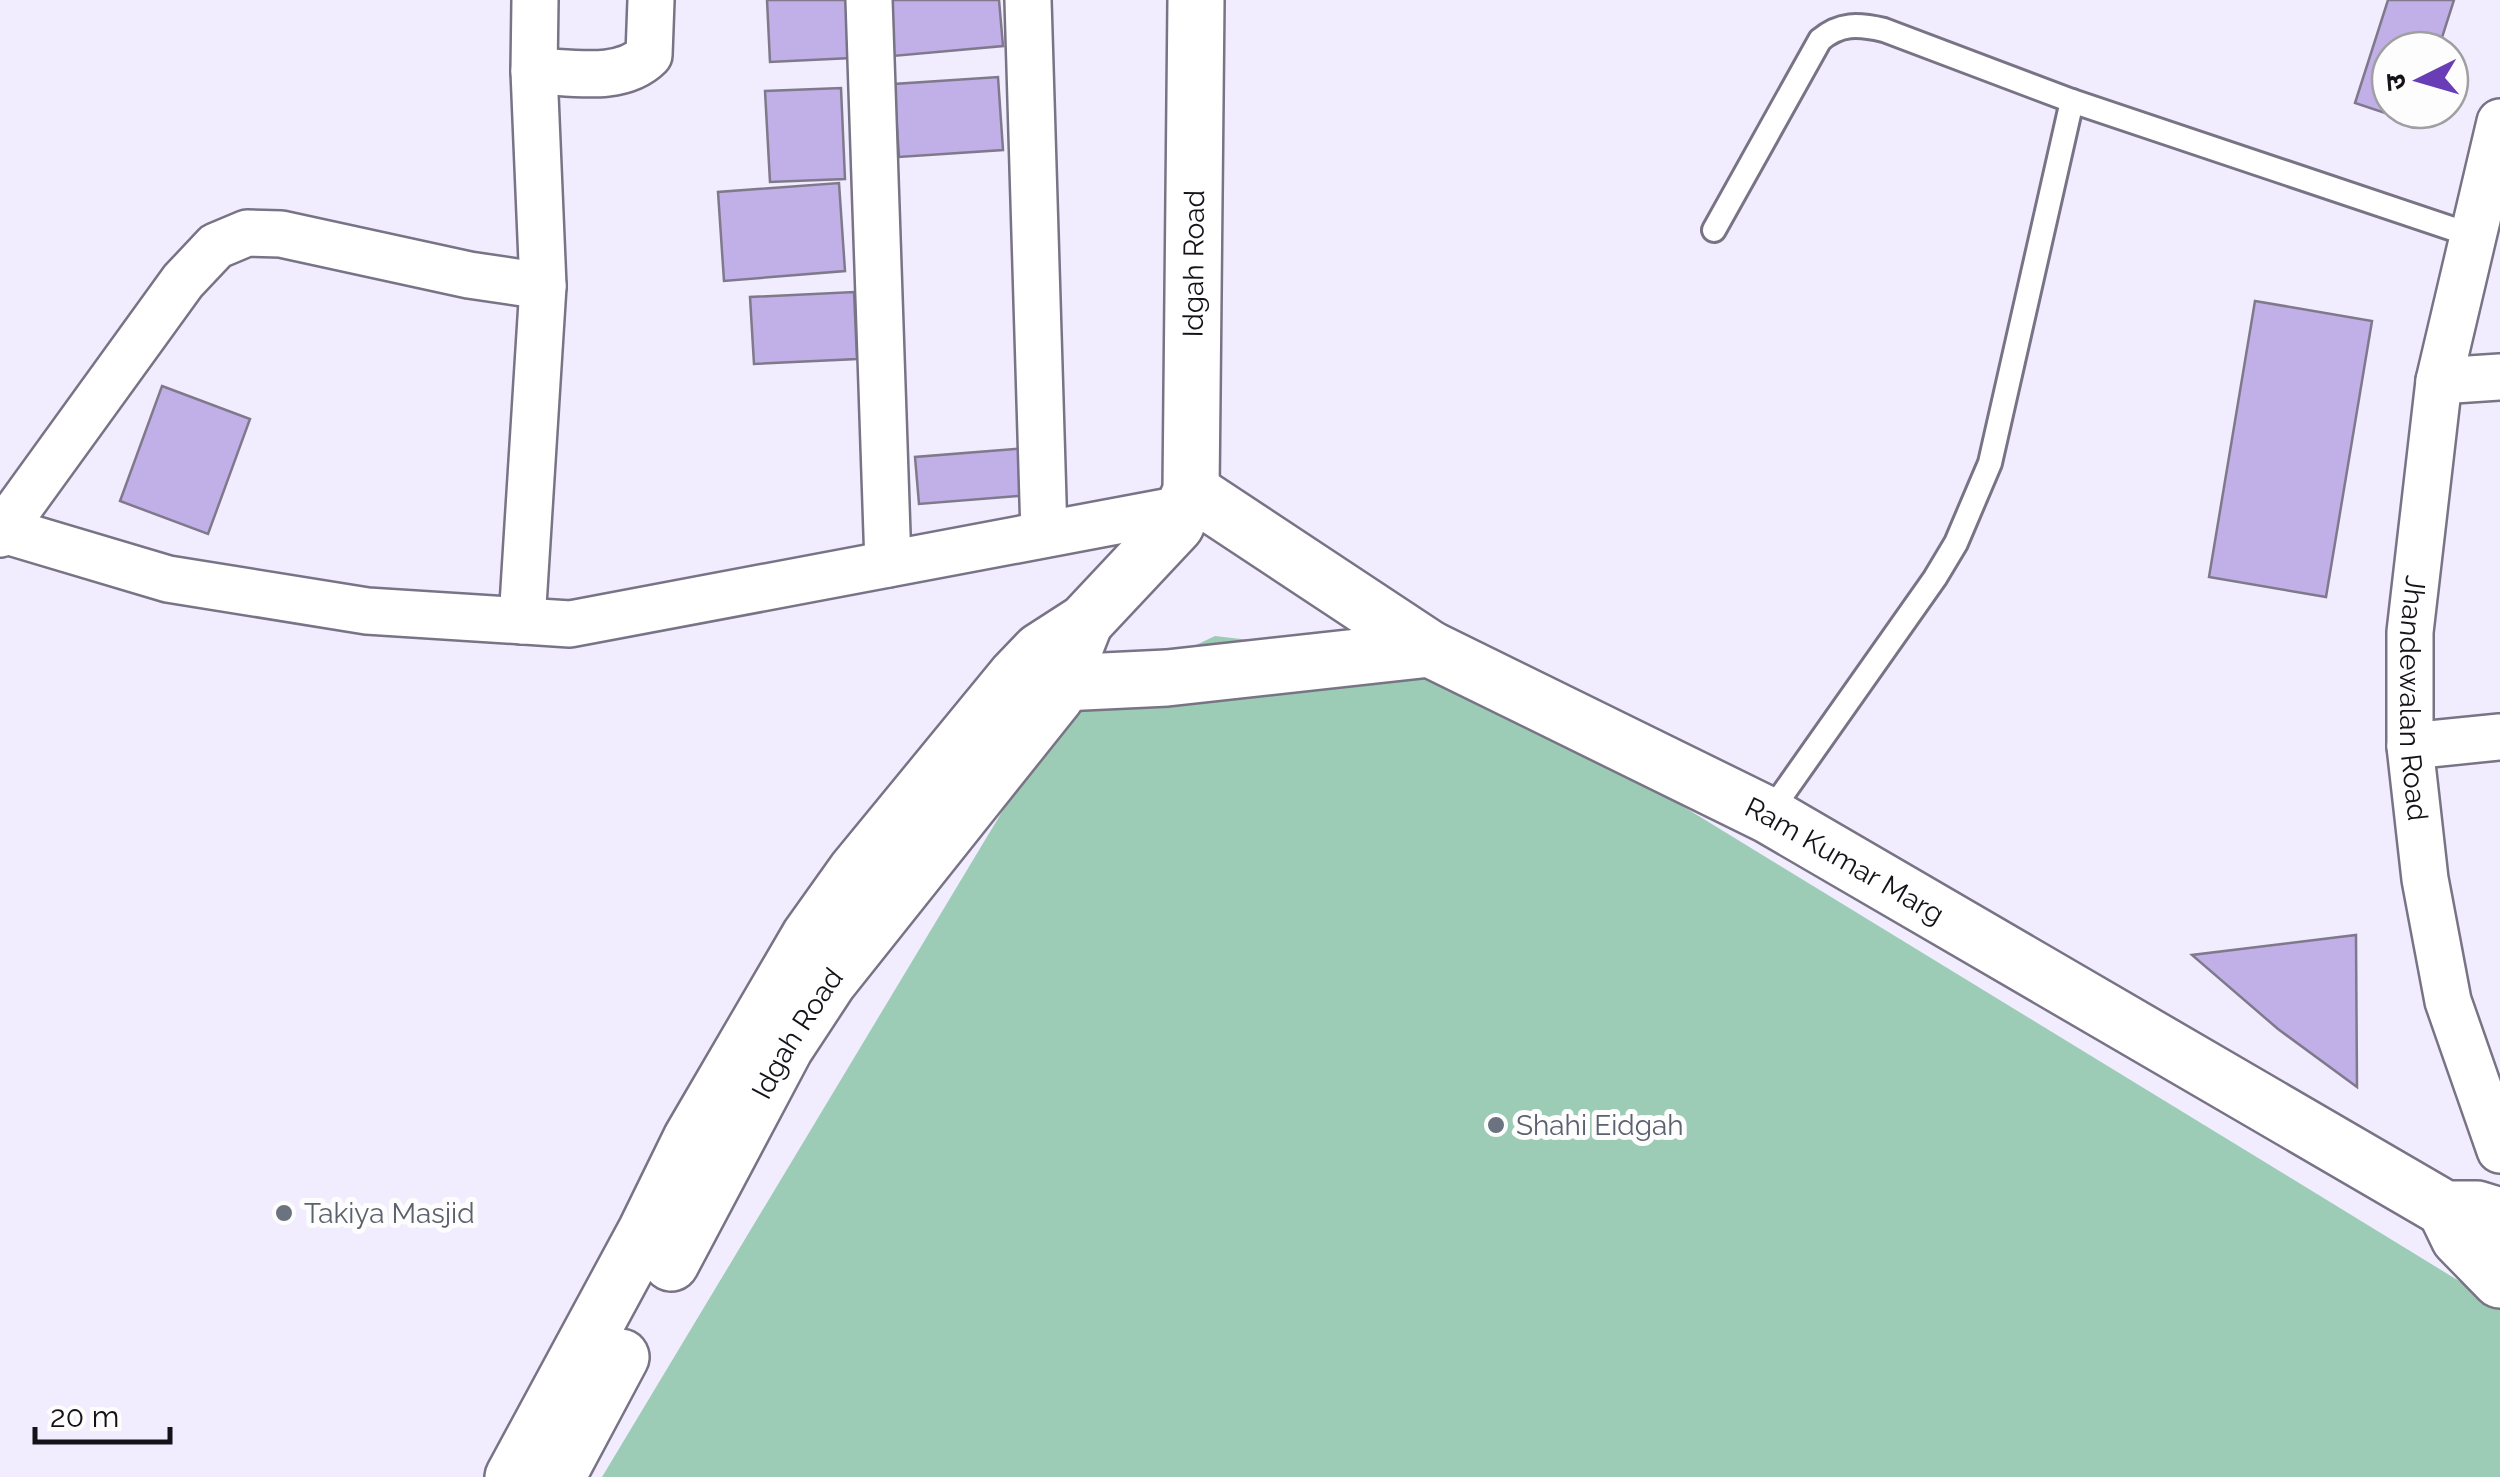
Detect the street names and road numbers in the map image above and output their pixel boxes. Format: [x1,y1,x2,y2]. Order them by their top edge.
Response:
street label: Idgah Road [1176,190,1211,338]
street label: Jhandewalan Road [2393,574,2435,823]
street label: Ram Kumar Marg [1740,790,1950,930]
street label: Idgah Road [745,961,850,1104]

